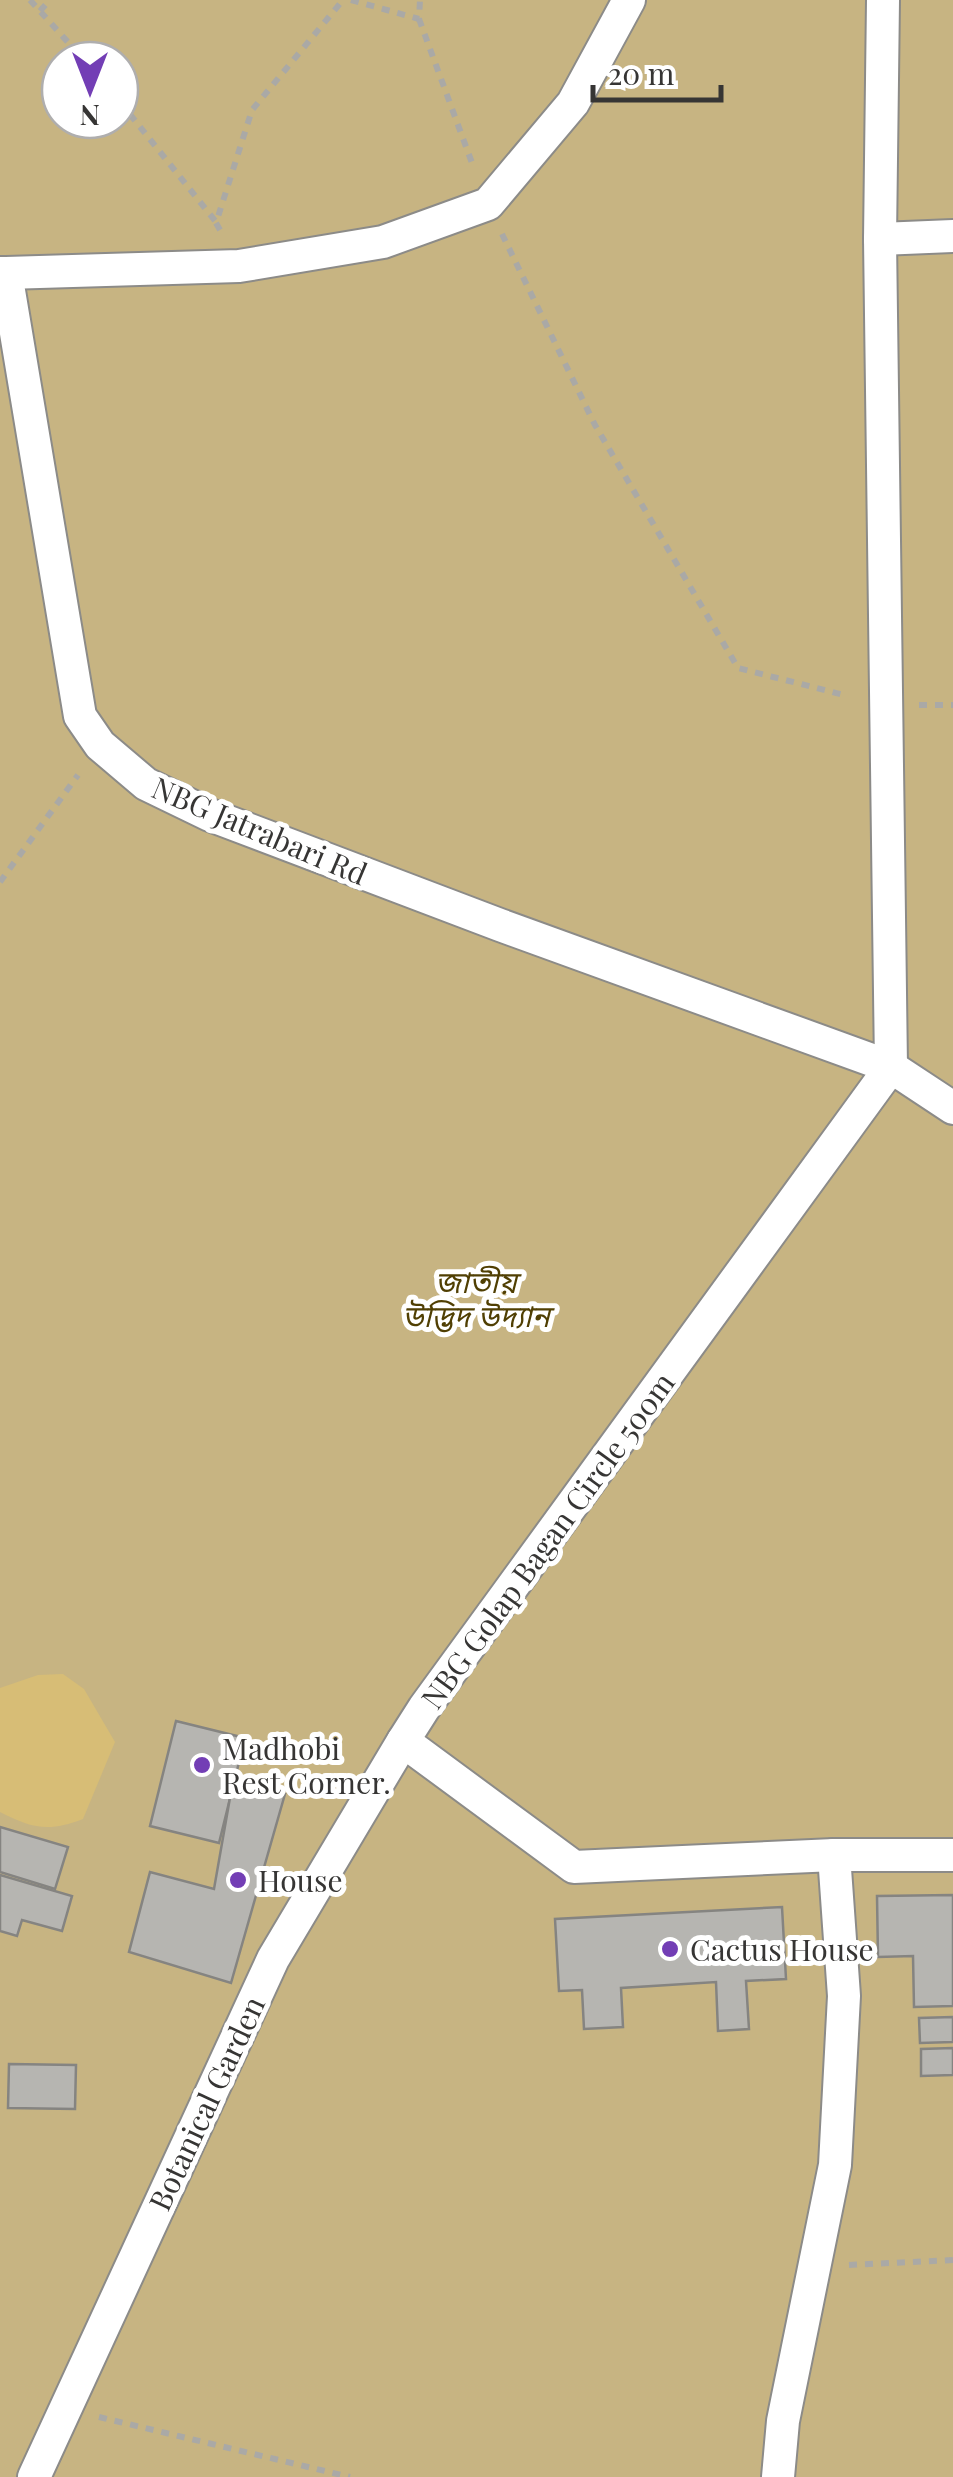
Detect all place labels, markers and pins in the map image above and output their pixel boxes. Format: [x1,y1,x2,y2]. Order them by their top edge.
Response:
place label: Madhobi Rest Corner. [222,1728,391,1802]
marker: Madhobi Rest Corner. [191,1754,213,1776]
place label: House [258,1860,343,1900]
marker: House [227,1869,249,1891]
place label: Cactus House [690,1929,874,1969]
marker: Cactus House [659,1938,681,1960]

